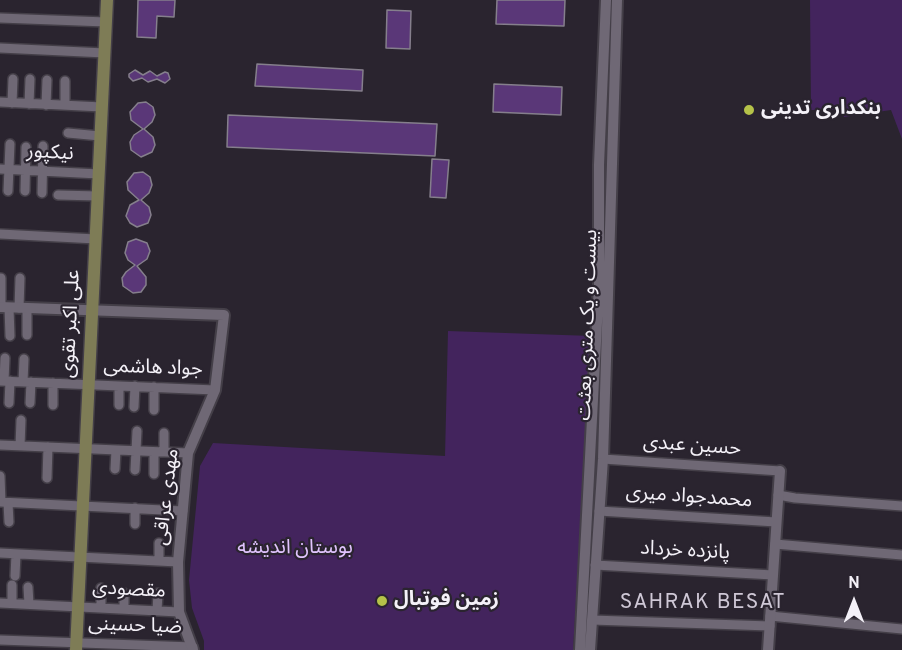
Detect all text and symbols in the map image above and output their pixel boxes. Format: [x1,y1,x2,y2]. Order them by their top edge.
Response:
place label: بنکداری تدینی [761,98,881,122]
marker: بنکداری تدینی [742,103,756,117]
street label: نیکپور [26,141,74,167]
street label: بیست و یک متری بعثت [574,229,604,421]
street label: علی اکبر تقوی [57,269,87,379]
street label: جواد هاشمی [103,355,203,383]
street label: حسین عبدی [642,432,742,462]
street label: مهدی عراقی [150,447,186,547]
street label: محمدجواد میری [625,482,753,514]
park label: بوستان اندیشه [237,537,353,561]
street label: پانزده خرداد [640,538,730,566]
north arrow [824,572,884,632]
text: N [848,574,860,594]
street label: مقصودی [92,577,166,605]
place label: زمین فوتبال [394,589,499,613]
district label: SAHRAK BESAT [620,591,786,617]
marker: زمین فوتبال [375,594,389,608]
street label: ضیا حسینی [88,613,182,641]

